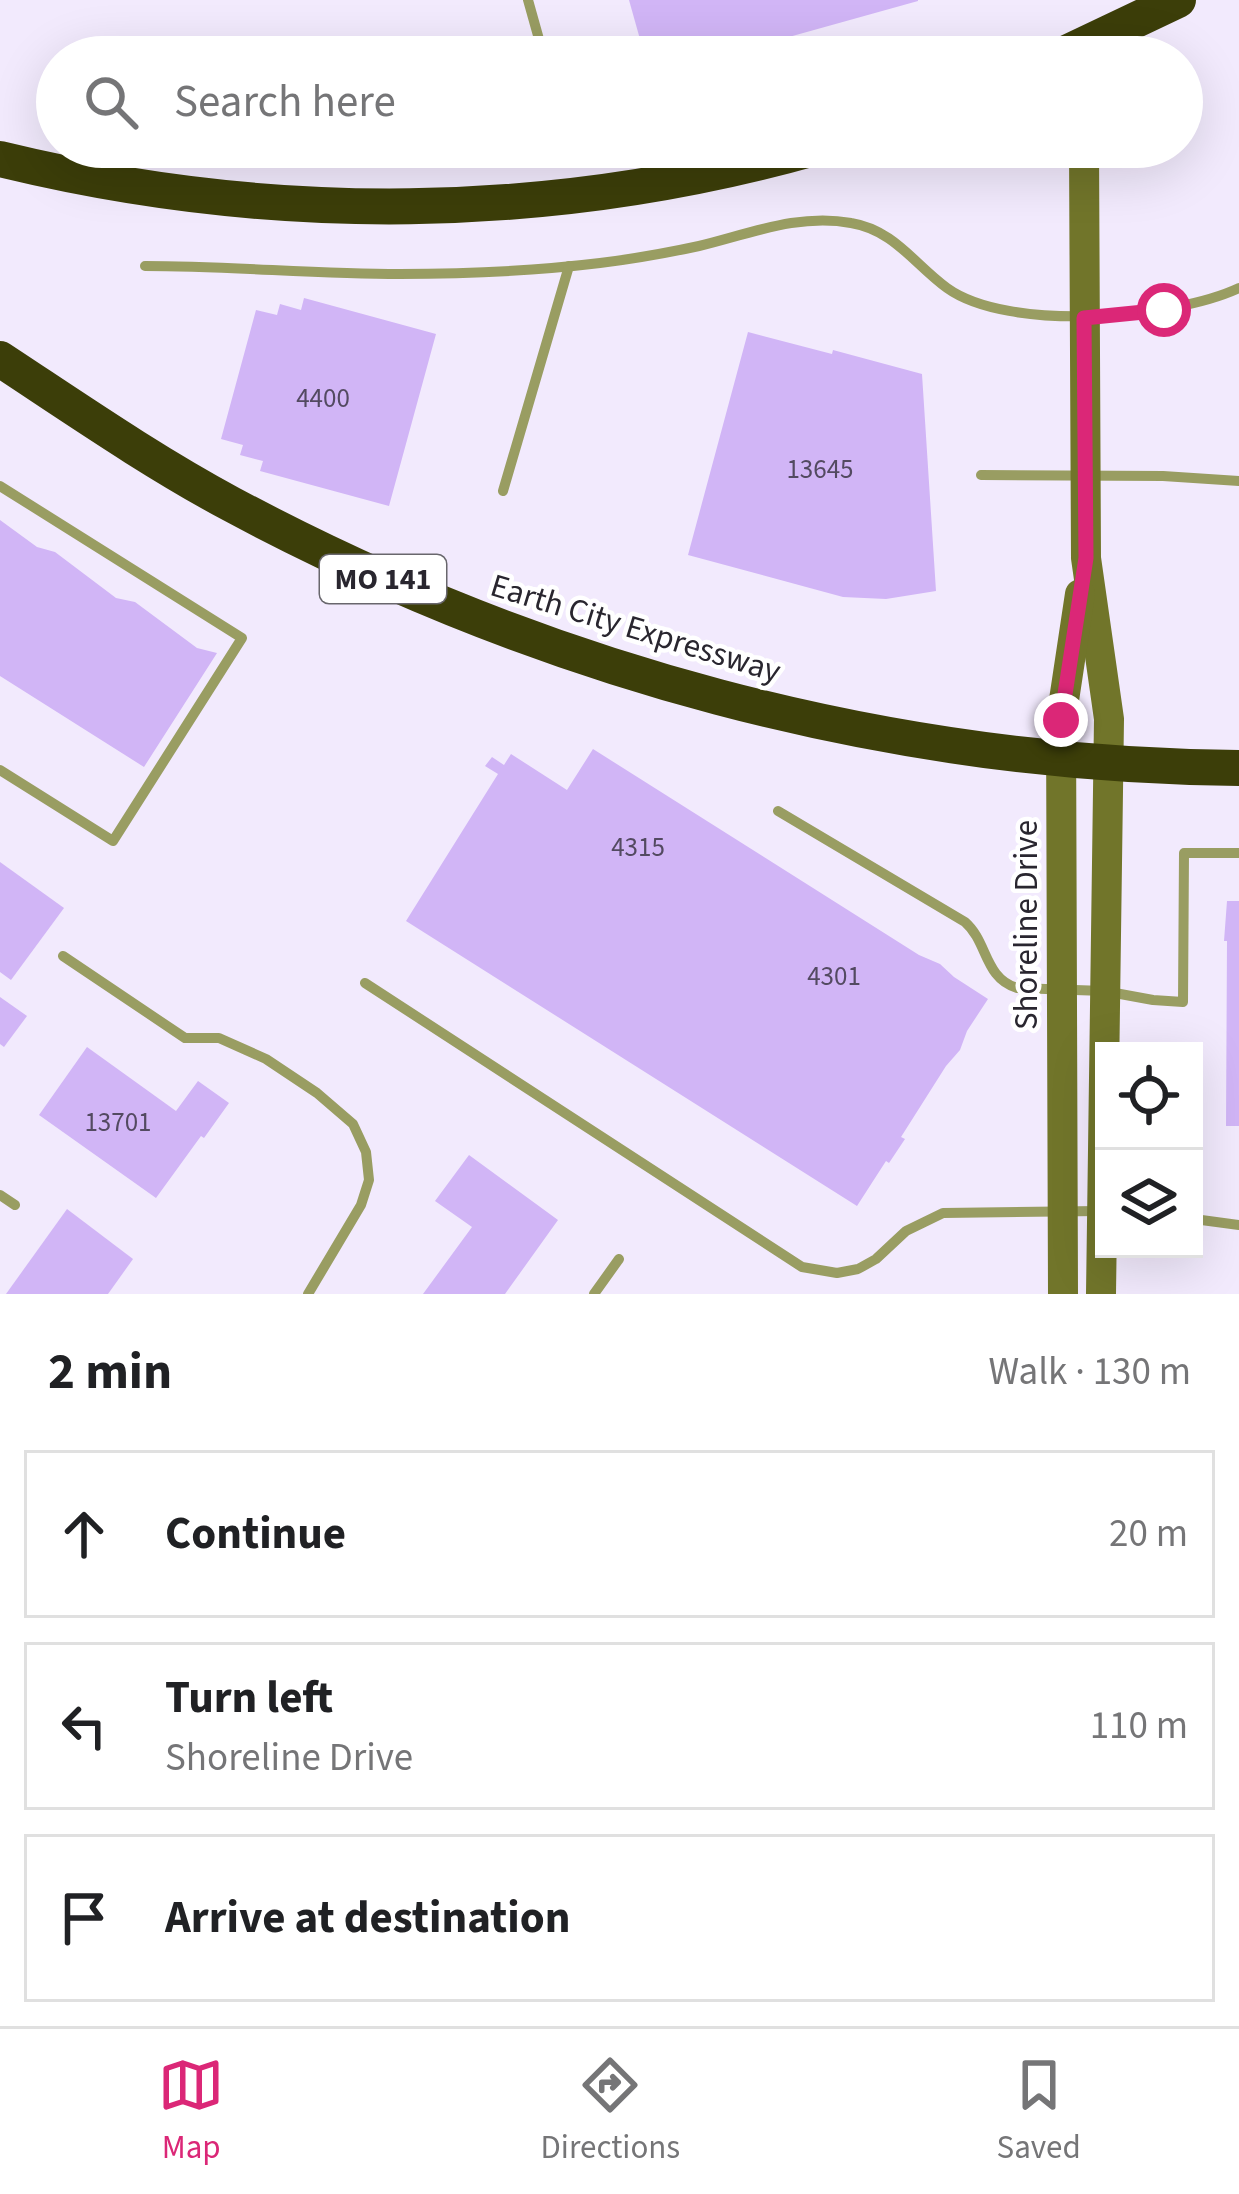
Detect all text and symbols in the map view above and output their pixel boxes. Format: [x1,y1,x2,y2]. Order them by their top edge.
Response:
search box [36,36,1203,168]
icon: search [78,69,144,135]
text: Search here [174,70,396,134]
route start [1137,283,1191,337]
house number: 4400 [296,379,350,418]
house number: 13645 [786,450,854,489]
road number: MO 141 [320,555,446,603]
street label: Earth City Expressway [485,562,787,695]
route end [1034,693,1088,747]
street label: Shoreline Drive [1003,820,1050,1030]
house number: 4315 [611,828,665,867]
house number: 4301 [807,957,861,996]
map controls [1095,1042,1203,1258]
button: locate [1095,1042,1203,1150]
house number: 13701 [84,1103,152,1142]
button: layers [1095,1150,1203,1258]
text: 2 min [48,1336,172,1408]
text: Walk · 130 m [988,1344,1191,1400]
icon: ahead [51,1501,117,1567]
text: Continue [165,1502,346,1566]
text: 20 m [1109,1506,1188,1562]
text: Turn left [165,1666,333,1730]
icon: left [51,1693,117,1759]
text: 110 m [1090,1698,1188,1754]
text: Shoreline Drive [165,1730,413,1786]
icon: arrive [51,1885,117,1951]
text: Arrive at destination [165,1886,570,1950]
tab: Map [158,2052,224,2171]
tab: Directions [541,2052,680,2171]
tab: Saved [997,2052,1081,2171]

